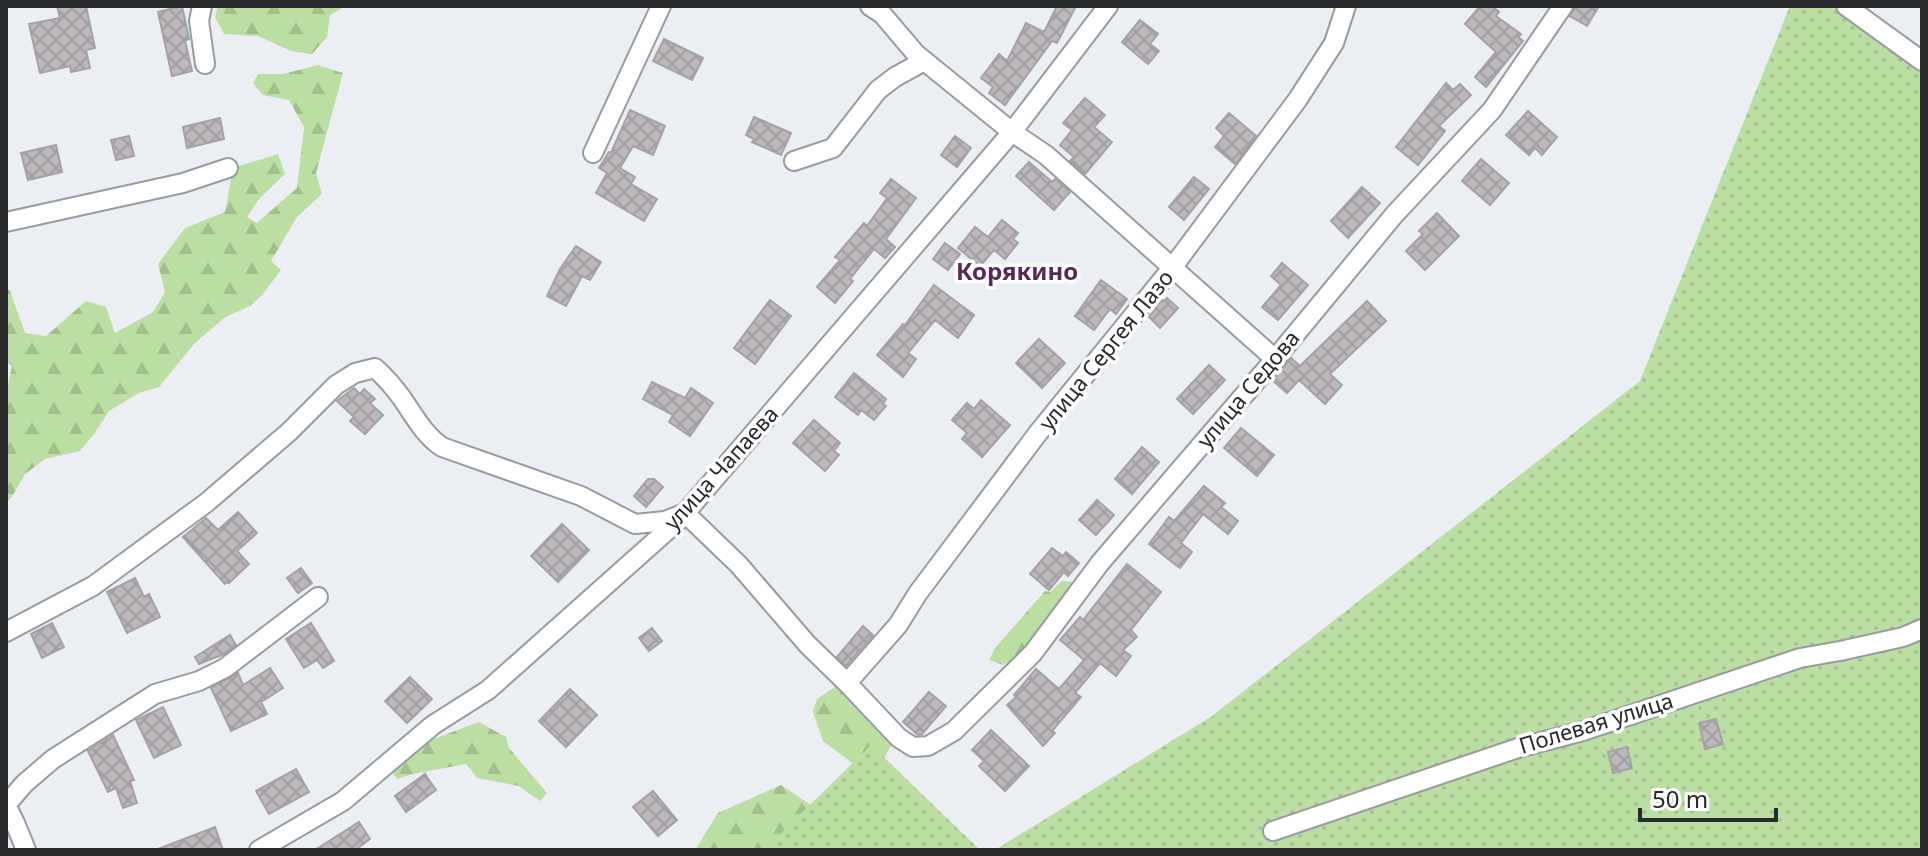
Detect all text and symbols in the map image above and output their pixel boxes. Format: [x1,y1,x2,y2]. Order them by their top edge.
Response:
district label: Корякино [956,254,1078,287]
street label: улица Сергея Лазо [1031,263,1179,436]
street label: улица Седова [1189,323,1305,454]
street label: улица Чапаева [656,399,784,536]
street label: Полевая улица [1515,684,1676,760]
scale bar [1640,772,1776,822]
text: 50 m [1652,782,1708,815]

